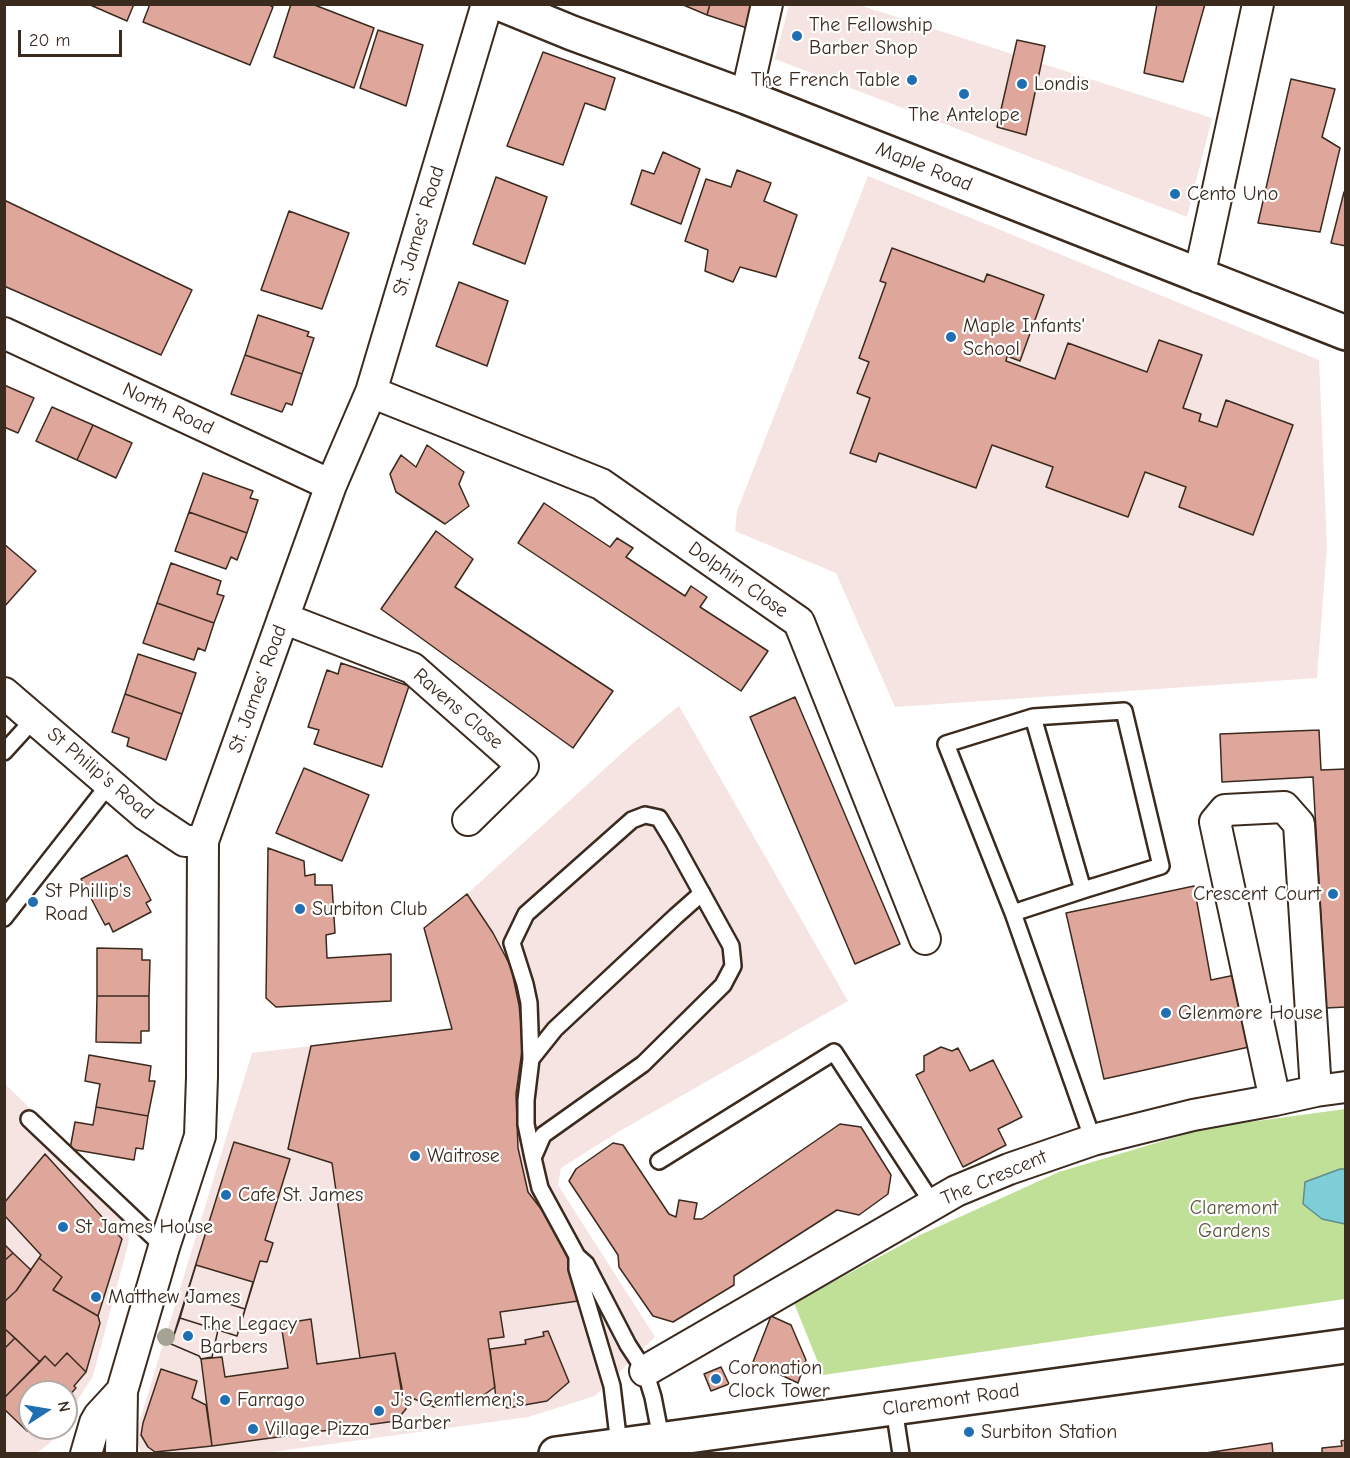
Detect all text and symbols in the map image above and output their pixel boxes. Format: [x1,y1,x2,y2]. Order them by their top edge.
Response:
place label: The Fellowship Barber Shop [809,13,933,60]
scale bar [21,18,124,56]
marker: The Fellowship Barber Shop [790,29,804,43]
text: 20 m [29,30,70,51]
place label: The French Table [751,68,900,92]
place label: Londis [1034,72,1089,96]
marker: The French Table [905,73,919,87]
marker: Londis [1015,77,1029,91]
marker: The Antelope [957,87,971,101]
place label: The Antelope [908,103,1020,127]
street label: Maple Road [872,137,976,197]
street label: St. James' Road [388,163,450,299]
place label: Cento Uno [1187,182,1278,206]
marker: Cento Uno [1168,187,1182,201]
place label: Maple Infants' School [963,314,1085,361]
marker: Maple Infants' School [944,330,958,344]
street label: North Road [119,377,217,441]
street label: Dolphin Close [683,537,793,623]
street label: St. James' Road [224,622,292,756]
street label: Ravens Close [408,663,508,755]
street label: St Philip's Road [42,723,158,825]
place label: St Phillip's Road [45,879,131,926]
place label: Crescent Court [1193,882,1321,906]
marker: Crescent Court [1326,887,1340,901]
marker: St Phillip's Road [26,895,40,909]
place label: Surbiton Club [312,897,427,921]
marker: Surbiton Club [293,902,307,916]
place label: Glenmore House [1178,1001,1323,1025]
marker: Glenmore House [1159,1006,1173,1020]
place label: Waitrose [427,1144,500,1168]
street label: The Crescent [938,1145,1050,1211]
marker: Waitrose [408,1149,422,1163]
place label: Cafe St. James [238,1183,363,1207]
marker: Cafe St. James [219,1188,233,1202]
park label: Claremont Gardens [1190,1196,1278,1243]
place label: St James House [75,1215,213,1239]
marker: St James House [56,1220,70,1234]
place label: Matthew James [108,1285,240,1309]
marker: Matthew James [89,1290,103,1304]
place label: The Legacy Barbers [200,1312,297,1359]
marker: The Legacy Barbers [181,1329,195,1343]
place label: Coronation Clock Tower [728,1356,830,1403]
marker: Coronation Clock Tower [709,1372,723,1386]
street label: Claremont Road [881,1378,1021,1422]
north arrow [18,1380,78,1440]
place label: Farrago [237,1388,305,1412]
place label: J's Gentlemen's Barber [391,1388,524,1435]
marker: Farrago [218,1393,232,1407]
text: N [54,1400,74,1414]
marker: J's Gentlemen's Barber [372,1404,386,1418]
place label: Village Pizza [265,1417,370,1441]
place label: Surbiton Station [981,1420,1117,1444]
marker: Village Pizza [246,1422,260,1436]
marker: Surbiton Station [962,1425,976,1439]

